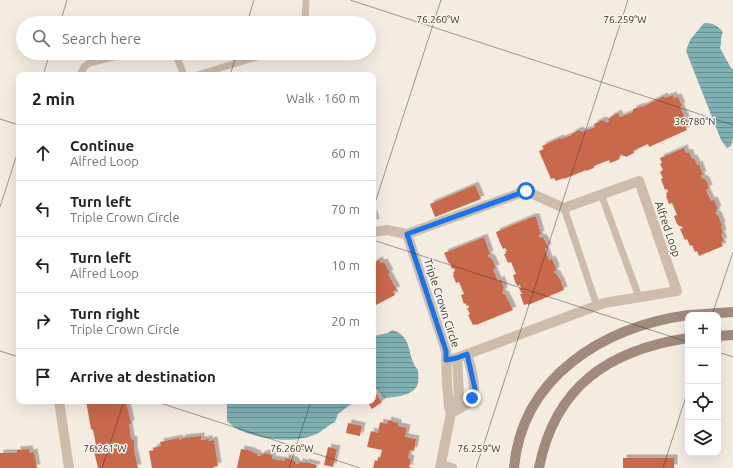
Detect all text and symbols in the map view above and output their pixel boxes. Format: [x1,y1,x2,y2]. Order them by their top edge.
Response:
text: 76.260°W [416,14,460,25]
text: 76.259°W [603,14,647,25]
search box [16,16,376,60]
icon: search [30,27,52,49]
text: Search here [62,30,141,47]
text: 2 min [32,89,75,108]
text: Walk · 160 m [286,91,360,105]
text: 36.780°N [674,116,716,127]
text: Continue [70,137,134,154]
icon: ahead [32,142,54,164]
text: 60 m [331,146,360,160]
text: Alfred Loop [70,154,139,168]
route start [517,182,535,200]
text: Turn left [70,193,131,210]
icon: left [32,198,54,220]
street label: Alfred Loop [653,199,683,259]
text: 70 m [331,202,360,216]
text: Triple Crown Circle [70,210,180,224]
text: Turn left [70,249,131,266]
icon: left [32,254,54,276]
street label: Triple Crown Circle [422,257,462,349]
text: 10 m [331,258,360,272]
text: Alfred Loop [70,266,139,280]
text: Turn right [70,305,140,322]
icon: right [32,310,54,332]
map controls [685,312,721,456]
button: + [685,312,721,348]
text: 20 m [331,314,360,328]
text: Triple Crown Circle [70,322,180,336]
button: − [685,348,721,384]
icon: arrive [32,366,54,388]
text: Arrive at destination [70,368,216,385]
button: locate [685,384,721,420]
route end [463,389,481,407]
button: layers [685,420,721,456]
text: 76.261°W [83,443,127,454]
text: 76.260°W [270,443,314,454]
text: 76.259°W [457,443,501,454]

